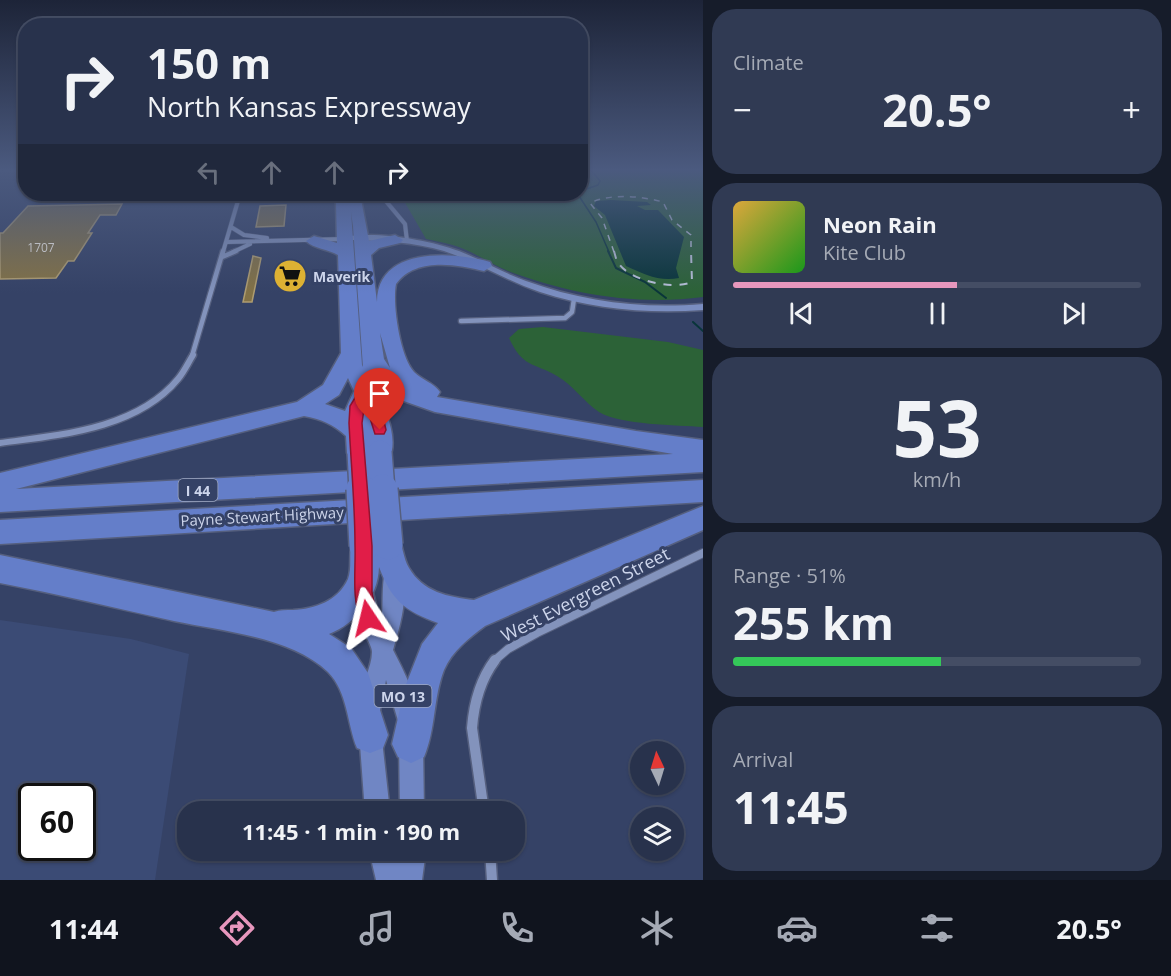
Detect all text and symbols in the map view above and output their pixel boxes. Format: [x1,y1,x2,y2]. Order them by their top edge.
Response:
text: 150 m [147,34,271,91]
icon: right [48,42,126,120]
text: Climate [733,49,804,76]
text: 20.5° [882,79,992,140]
text: − [733,87,752,132]
text: + [1122,87,1141,132]
text: North Kansas Expressway [147,88,471,125]
icon: left [192,156,225,189]
icon: ahead [255,156,288,189]
icon: ahead [318,156,351,189]
icon: right [381,156,414,189]
text: Neon Rain [823,209,937,239]
house number: 1707 [27,239,55,256]
text: Kite Club [823,239,906,266]
supermarket icon: Maverik [272,258,308,294]
place label: Maverik [313,267,371,286]
icon: previous [785,297,818,330]
icon: pause [921,297,954,330]
icon: next [1057,297,1090,330]
pin [354,368,405,430]
text: 53 [892,374,982,480]
icon: arrive [363,377,396,410]
text: km/h [913,466,961,493]
road number: I 44 [178,479,218,501]
street label: Payne Stewart Highway [180,502,345,530]
street label: West Evergreen Street [497,541,673,647]
text: Range · 51% [733,562,846,589]
position arrow [336,586,400,650]
text: 255 km [733,592,894,653]
road number: MO 13 [374,685,432,707]
north arrow [630,741,684,795]
map controls [630,741,684,861]
text: Arrival [733,746,793,773]
text: 11:45 [733,776,849,837]
speed limit sign: 60 [18,783,96,861]
button: layers [630,807,684,861]
text: 11:45 · 1 min · 190 m [242,816,460,846]
icon: directions [216,907,258,949]
icon: music [356,907,398,949]
icon: phone [496,907,538,949]
icon: climate [636,907,678,949]
icon: car [776,907,818,949]
icon: filters [916,907,958,949]
text: 11:44 [49,910,118,947]
text: 20.5° [1056,910,1122,947]

